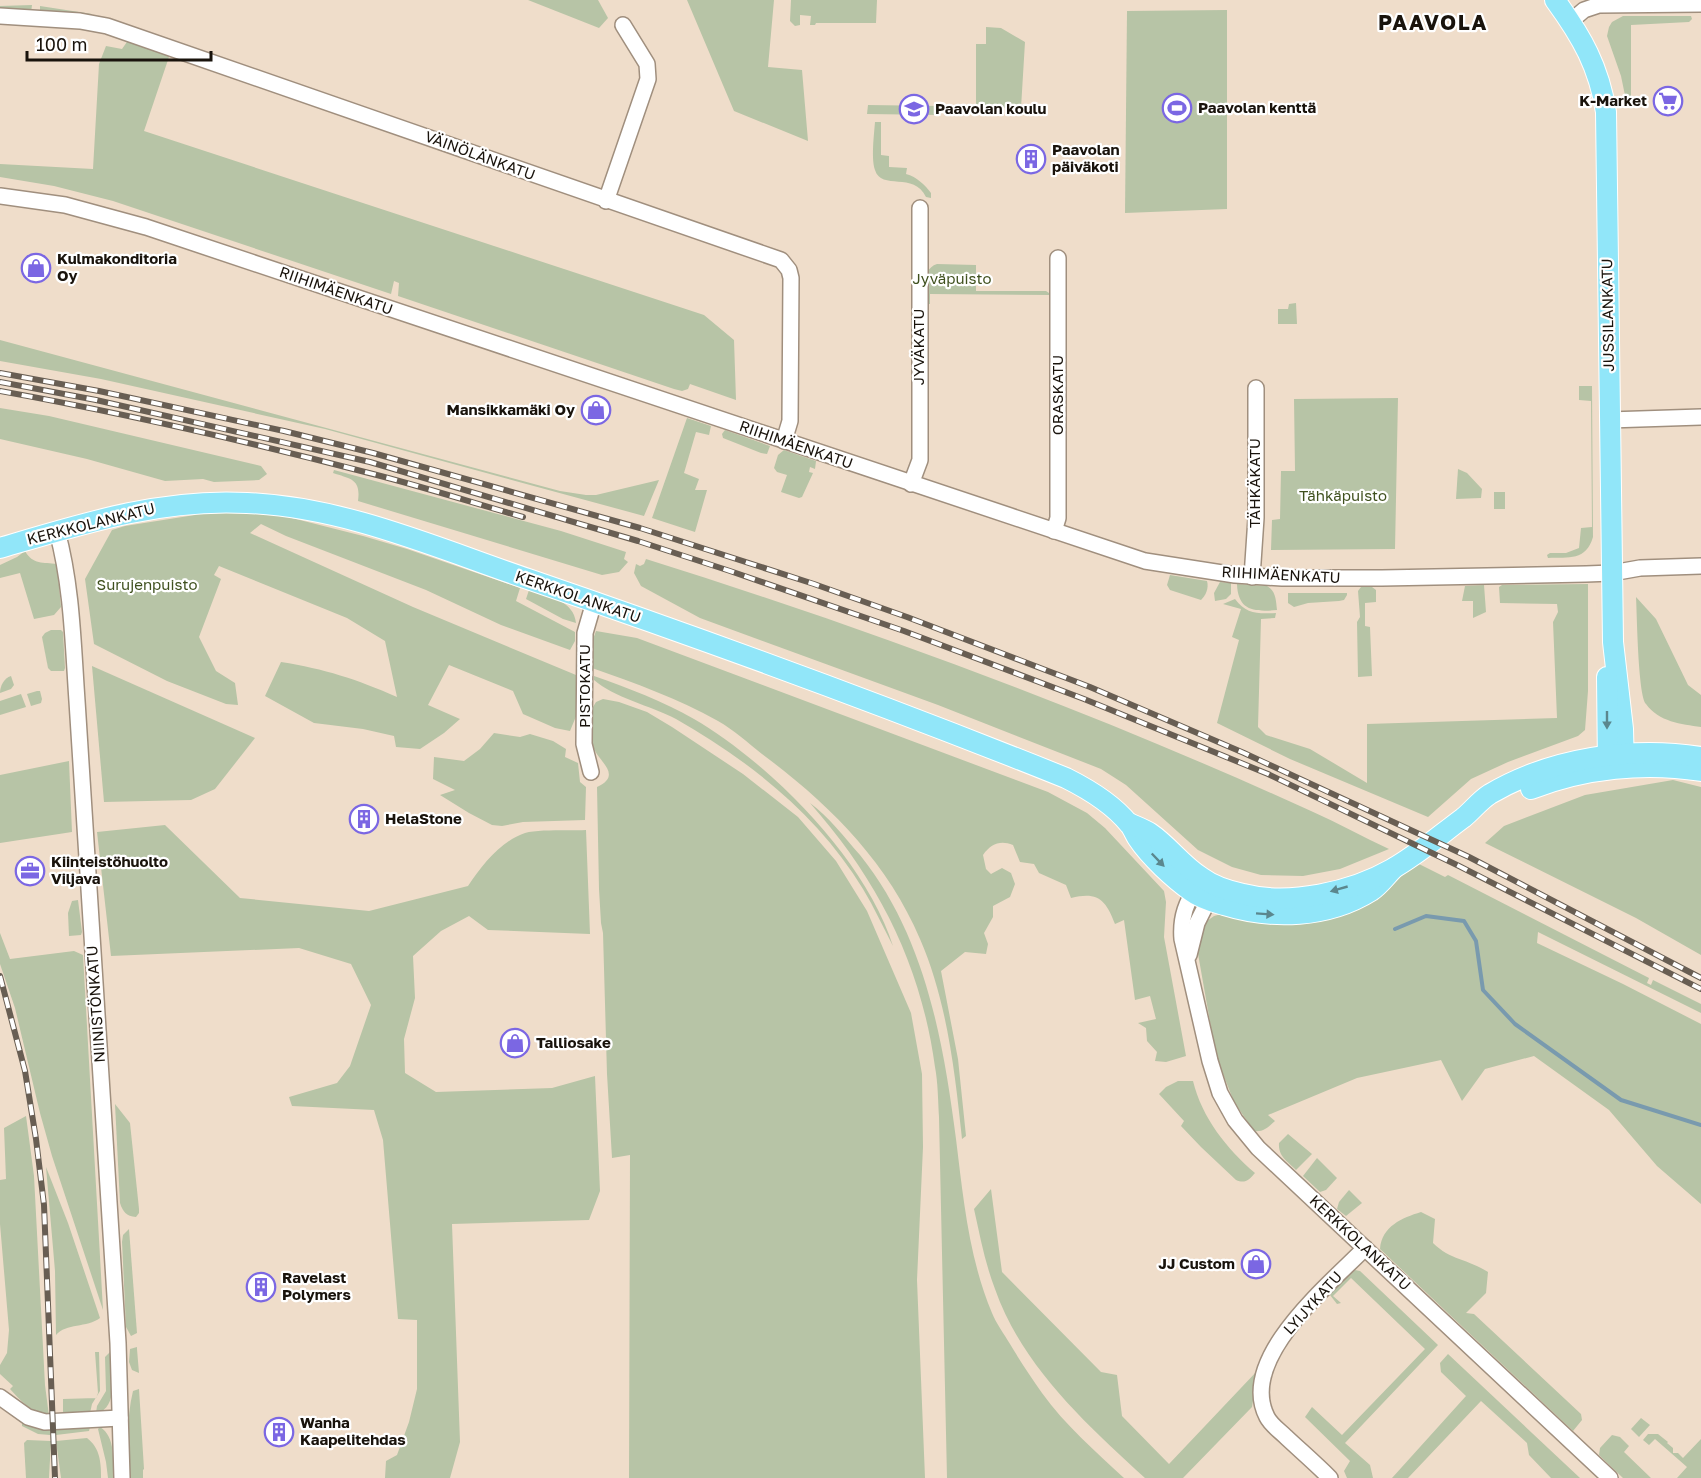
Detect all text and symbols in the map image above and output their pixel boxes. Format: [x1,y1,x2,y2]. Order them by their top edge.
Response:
district label: PAAVOLA [1378,9,1488,35]
scale bar [27,24,212,62]
text: 100 m [36,33,87,55]
supermarket icon: K-Market [1652,85,1684,117]
place label: K-Market [1579,91,1647,109]
sports icon: Paavolan kenttä [1161,92,1193,124]
school or university icon: Paavolan koulu [898,93,930,125]
place label: Paavolan kenttä [1198,98,1316,116]
place label: Paavolan koulu [935,99,1047,117]
street label: VÄINÖLÄNKATU [423,127,538,183]
place label: Paavolan päiväkoti [1052,140,1120,175]
building icon: Paavolan päiväkoti [1015,143,1047,175]
place label: Kulmakonditoria Oy [57,249,177,284]
shop icon: Kulmakonditoria Oy [20,252,52,284]
street label: JUSSILANKATU [1597,258,1617,372]
street label: RIIHIMÄENKATU [277,262,396,318]
park label: Jyväpuisto [912,269,992,287]
street label: JYVÄKATU [909,309,927,385]
street label: ORASKATU [1048,355,1066,435]
shop icon: Mansikkamäki Oy [580,394,612,426]
place label: Mansikkamäki Oy [446,400,575,418]
street label: RIIHIMÄENKATU [737,416,856,472]
street label: TÄHKÄKATU [1245,438,1263,528]
park label: Tähkäpuisto [1299,486,1387,504]
street label: KERKKOLANKATU [25,498,157,548]
street label: RIIHIMÄENKATU [1221,562,1341,586]
street label: KERKKOLANKATU [513,566,643,626]
park label: Surujenpuisto [97,575,197,593]
street label: PISTOKATU [575,644,593,728]
one-way arrow [1602,710,1612,729]
building icon: HelaStone [348,803,380,835]
place label: HelaStone [385,809,462,827]
place label: Kiinteistöhuolto Viljava [51,852,168,887]
one-way arrow [1150,853,1164,867]
office icon: Kiinteistöhuolto Viljava [14,855,46,887]
one-way arrow [1330,885,1348,894]
one-way arrow [1256,909,1275,918]
street label: NIINISTÖNKATU [82,945,108,1063]
shop icon: Talliosake [499,1027,531,1059]
place label: Talliosake [536,1033,611,1051]
street label: KERKKOLANKATU [1306,1191,1415,1294]
shop icon: JJ Custom [1240,1248,1272,1280]
place label: JJ Custom [1158,1254,1235,1272]
street label: LYIJYKATU [1279,1267,1345,1338]
place label: Ravelast Polymers [282,1268,351,1303]
building icon: Ravelast Polymers [245,1271,277,1303]
place label: Wanha Kaapelitehdas [300,1413,406,1448]
building icon: Wanha Kaapelitehdas [263,1416,295,1448]

